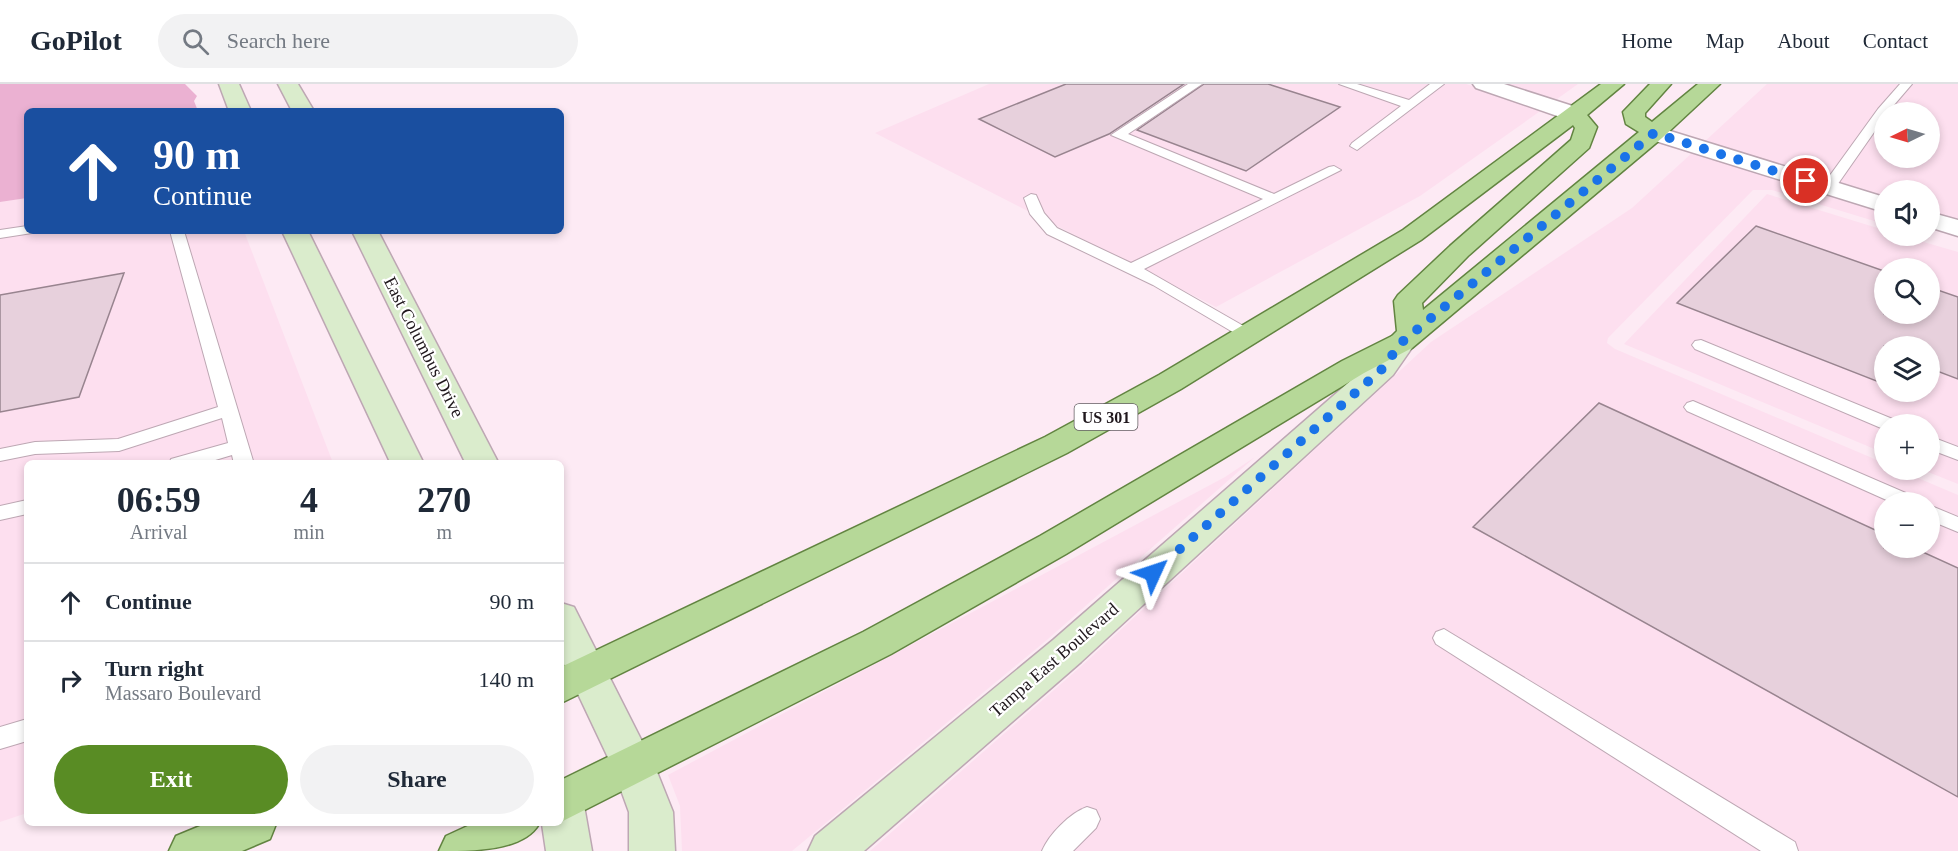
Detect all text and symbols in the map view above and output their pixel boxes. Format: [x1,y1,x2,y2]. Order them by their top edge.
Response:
search box [158,14,578,68]
text: GoPilot [30,25,122,56]
icon: search [179,25,212,58]
text: Search here [227,28,330,53]
text: Home [1621,29,1673,53]
text: Map [1706,29,1744,53]
text: About [1777,29,1830,53]
text: Contact [1863,29,1928,53]
north arrow [1874,102,1940,168]
map controls [1874,102,1940,558]
icon: ahead [54,132,132,210]
text: 90 m [153,132,241,178]
pin [1780,155,1831,206]
icon: arrive [1789,164,1822,197]
button: sound [1874,180,1940,246]
text: Continue [153,181,252,211]
button: search [1874,258,1940,324]
street label: East Columbus Drive [380,273,468,421]
button: layers [1874,336,1940,402]
road number: US 301 [1074,404,1138,430]
button: + [1874,414,1940,480]
text: 06:59 [117,480,201,520]
text: 4 [300,480,318,520]
text: 270 [417,480,471,520]
button: − [1874,492,1940,558]
text: Arrival [130,521,188,543]
text: min [293,521,325,543]
text: m [437,521,452,543]
position arrow [1121,541,1185,605]
icon: ahead [54,586,87,619]
text: Continue [105,589,192,614]
text: 90 m [489,589,534,614]
street label: Tampa East Boulevard [986,599,1122,721]
text: Turn right [105,656,204,681]
icon: right [54,664,87,697]
text: 140 m [478,667,534,692]
text: Massaro Boulevard [105,682,261,704]
button: Exit [54,745,288,814]
button: Share [300,745,534,814]

